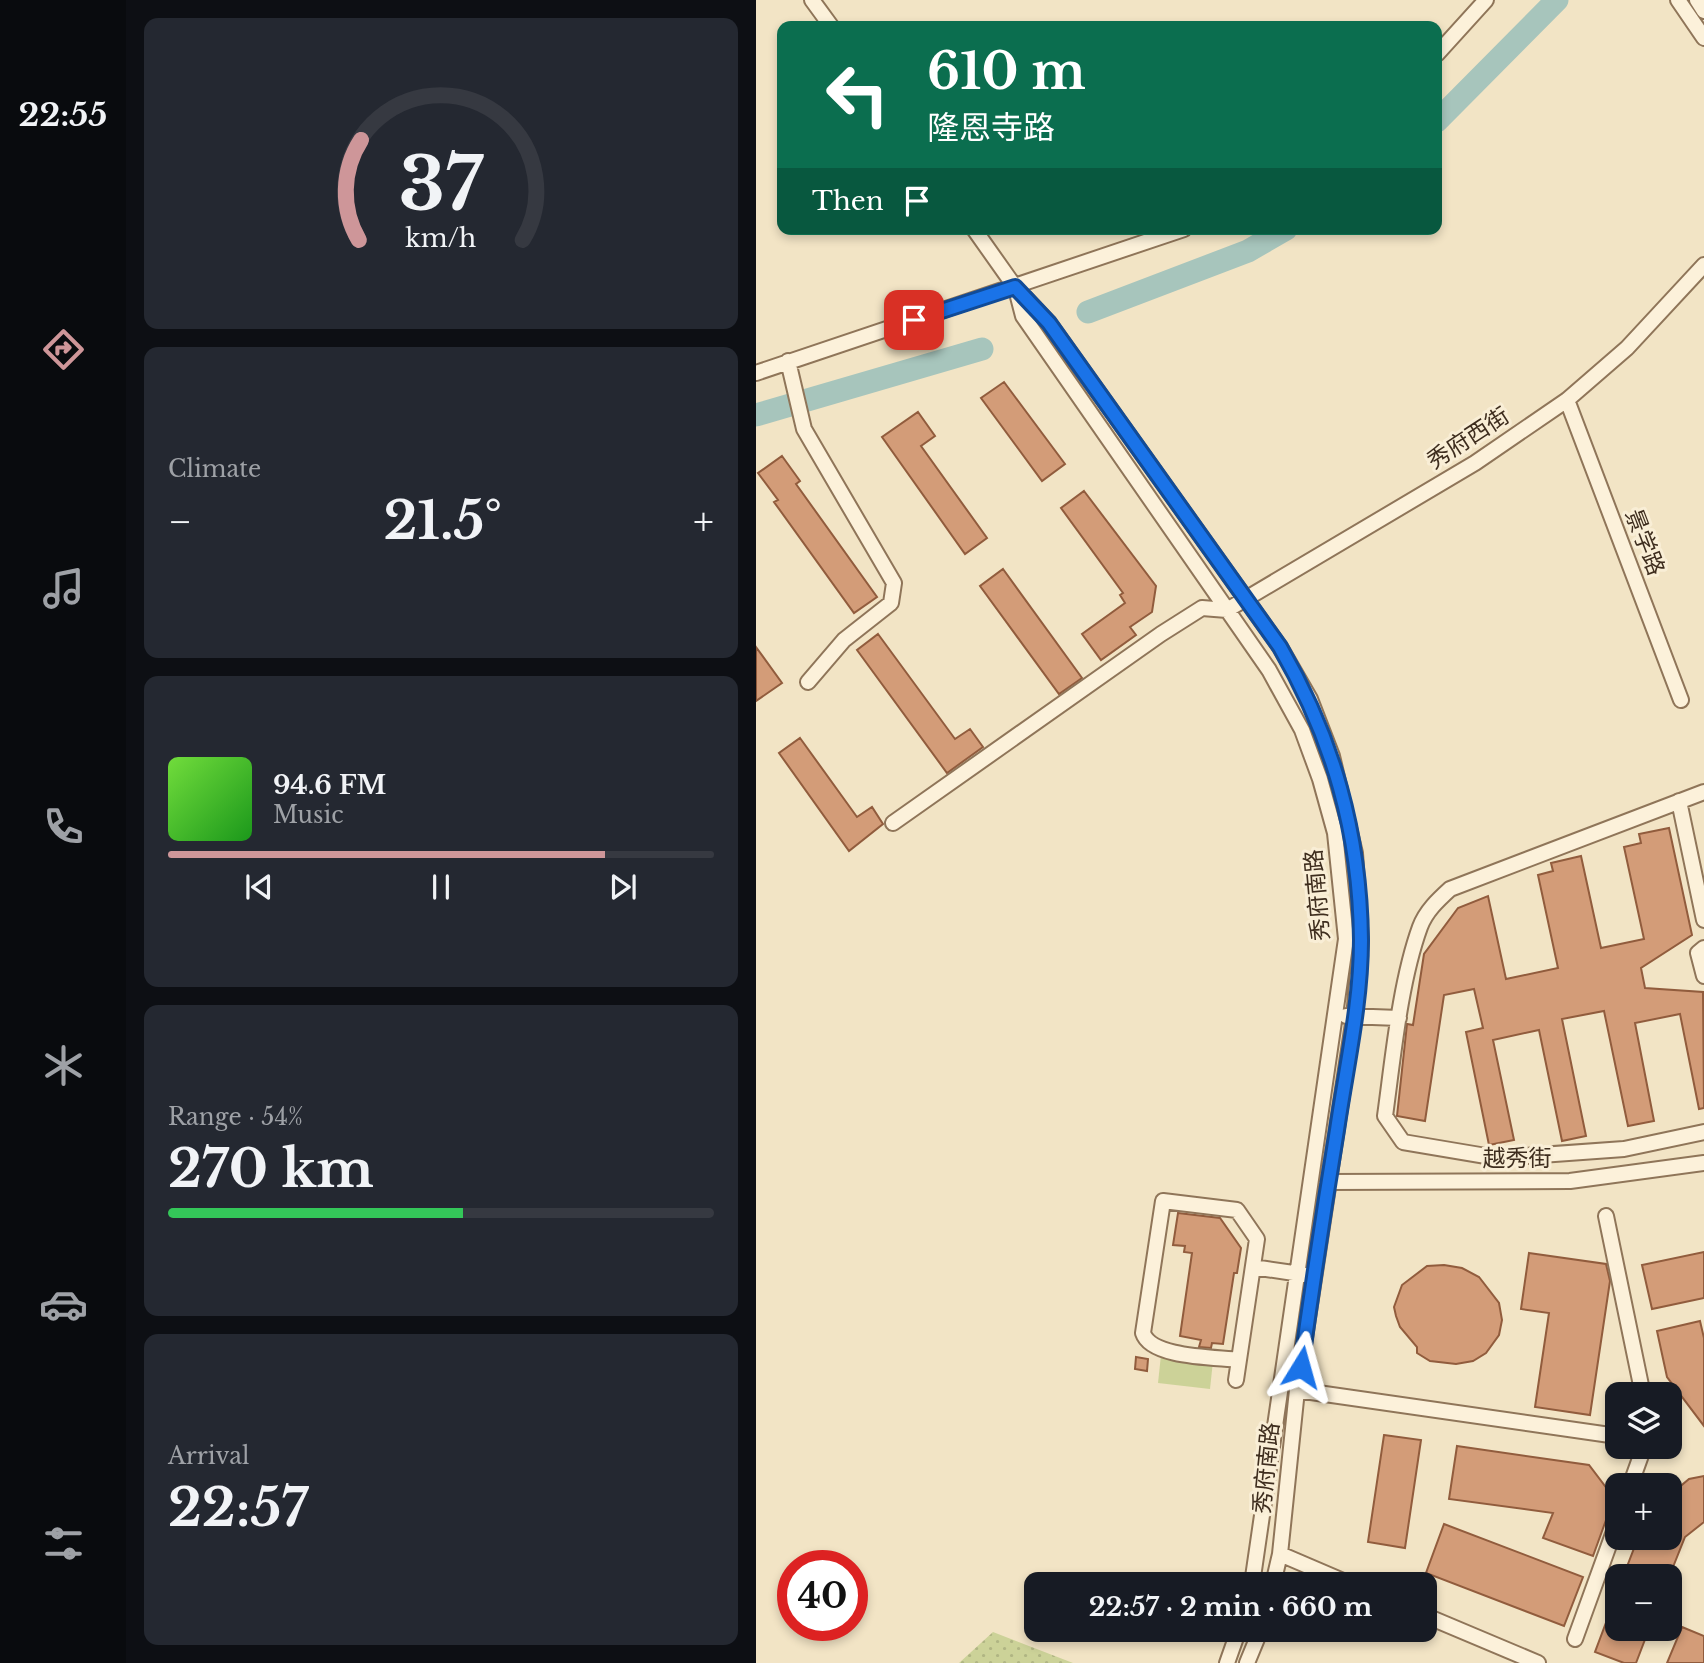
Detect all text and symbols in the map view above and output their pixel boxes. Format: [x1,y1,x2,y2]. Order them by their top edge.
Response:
text: 610 m [927,41,1086,102]
icon: left [812,49,903,140]
text: 22:55 [19,95,107,135]
text: 隆恩寺路 [927,108,1055,148]
text: 37 [399,139,484,230]
icon: arrive [898,182,936,220]
text: Then [812,185,884,217]
text: km/h [406,222,476,253]
pin [884,290,944,350]
icon: arrive [895,301,933,339]
icon: directions [39,325,88,374]
street label: 秀府西街 [1422,401,1514,475]
text: Climate [168,455,261,483]
text: 21.5° [383,489,502,553]
text: − [168,498,192,545]
text: + [693,498,714,545]
street label: 景学路 [1620,505,1670,579]
icon: music [39,564,88,613]
text: 94.6 FM [273,769,386,801]
text: Music [273,801,344,829]
icon: phone [39,802,88,851]
street label: 秀府南路 [1299,848,1335,942]
icon: previous [240,868,278,906]
icon: pause [422,868,460,906]
icon: next [604,868,642,906]
icon: climate [39,1041,88,1090]
text: Range · 54% [168,1103,303,1131]
text: 270 km [168,1137,374,1201]
street label: 越秀街 [1483,1144,1552,1172]
icon: car [39,1280,88,1329]
position arrow [1264,1330,1338,1404]
map controls [1605,1382,1682,1641]
button: layers [1605,1382,1682,1459]
street label: 秀府南路 [1247,1421,1285,1515]
text: Arrival [168,1442,249,1470]
button: + [1605,1473,1682,1550]
text: 22:57 [168,1476,308,1540]
icon: filters [39,1519,88,1568]
speed limit sign: 40 [777,1550,868,1641]
button: − [1605,1564,1682,1641]
text: 22:57 · 2 min · 660 m [1089,1591,1372,1623]

